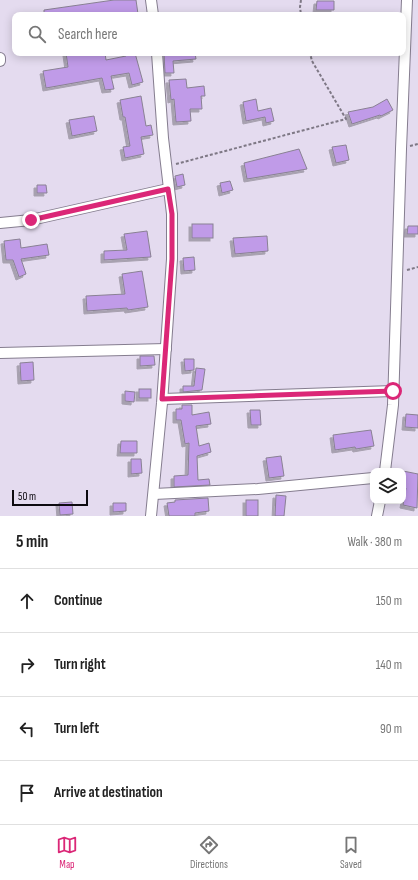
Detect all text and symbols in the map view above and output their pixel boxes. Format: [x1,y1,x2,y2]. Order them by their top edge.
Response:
search box [12,12,406,56]
icon: search [26,23,48,45]
text: Search here [58,25,118,44]
route end [22,211,40,229]
route start [384,382,402,400]
map controls [370,468,406,504]
button: layers [370,468,406,504]
scale bar [12,488,88,507]
text: 50 m [18,490,36,503]
text: 5 min [16,532,48,552]
text: Walk · 380 m [347,534,402,550]
icon: ahead [16,590,38,612]
text: Continue [54,591,103,610]
text: 150 m [376,593,402,609]
icon: right [16,654,38,676]
text: Turn right [54,655,106,674]
text: 140 m [376,657,402,673]
icon: left [16,718,38,740]
text: Turn left [54,719,99,738]
text: 90 m [380,721,402,737]
icon: arrive [16,782,38,804]
text: Arrive at destination [54,783,163,802]
tab: Map [56,834,78,871]
tab: Directions [190,834,228,871]
tab: Saved [340,834,362,871]

